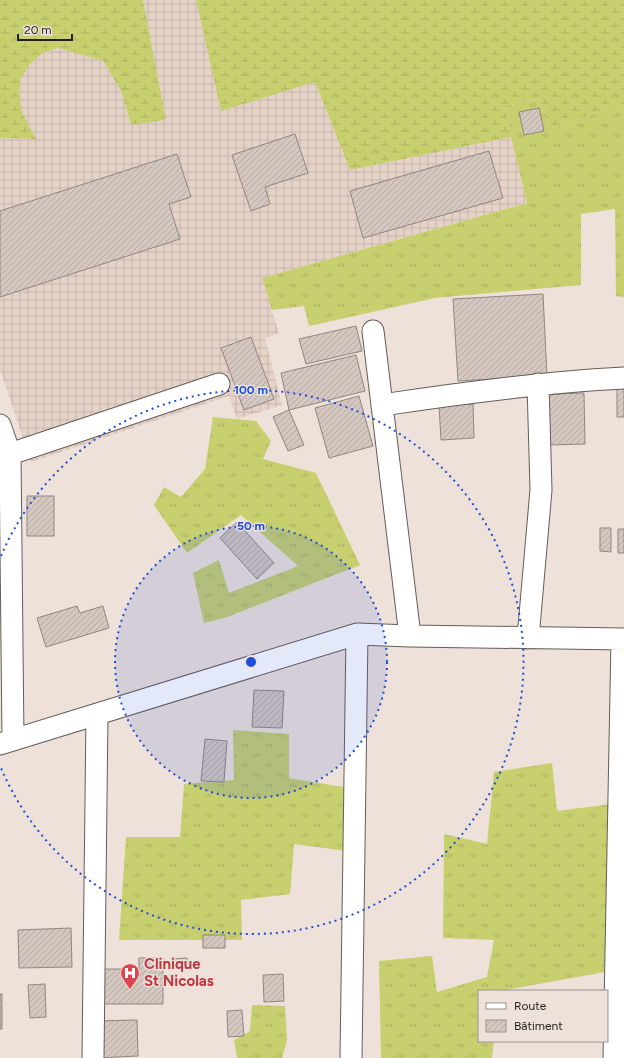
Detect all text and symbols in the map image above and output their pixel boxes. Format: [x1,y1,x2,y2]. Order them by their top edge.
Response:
scale bar [18,16,72,42]
text: 20 m [24,23,52,37]
text: 100 m [234,383,268,397]
text: 50 m [237,519,265,533]
centre of rings [244,655,258,669]
place label: Clinique St Nicolas [144,955,214,990]
hospital icon: Clinique St Nicolas [119,962,141,990]
legend [478,990,608,1042]
text: Route [514,999,547,1013]
text: Bâtiment [514,1019,563,1033]

